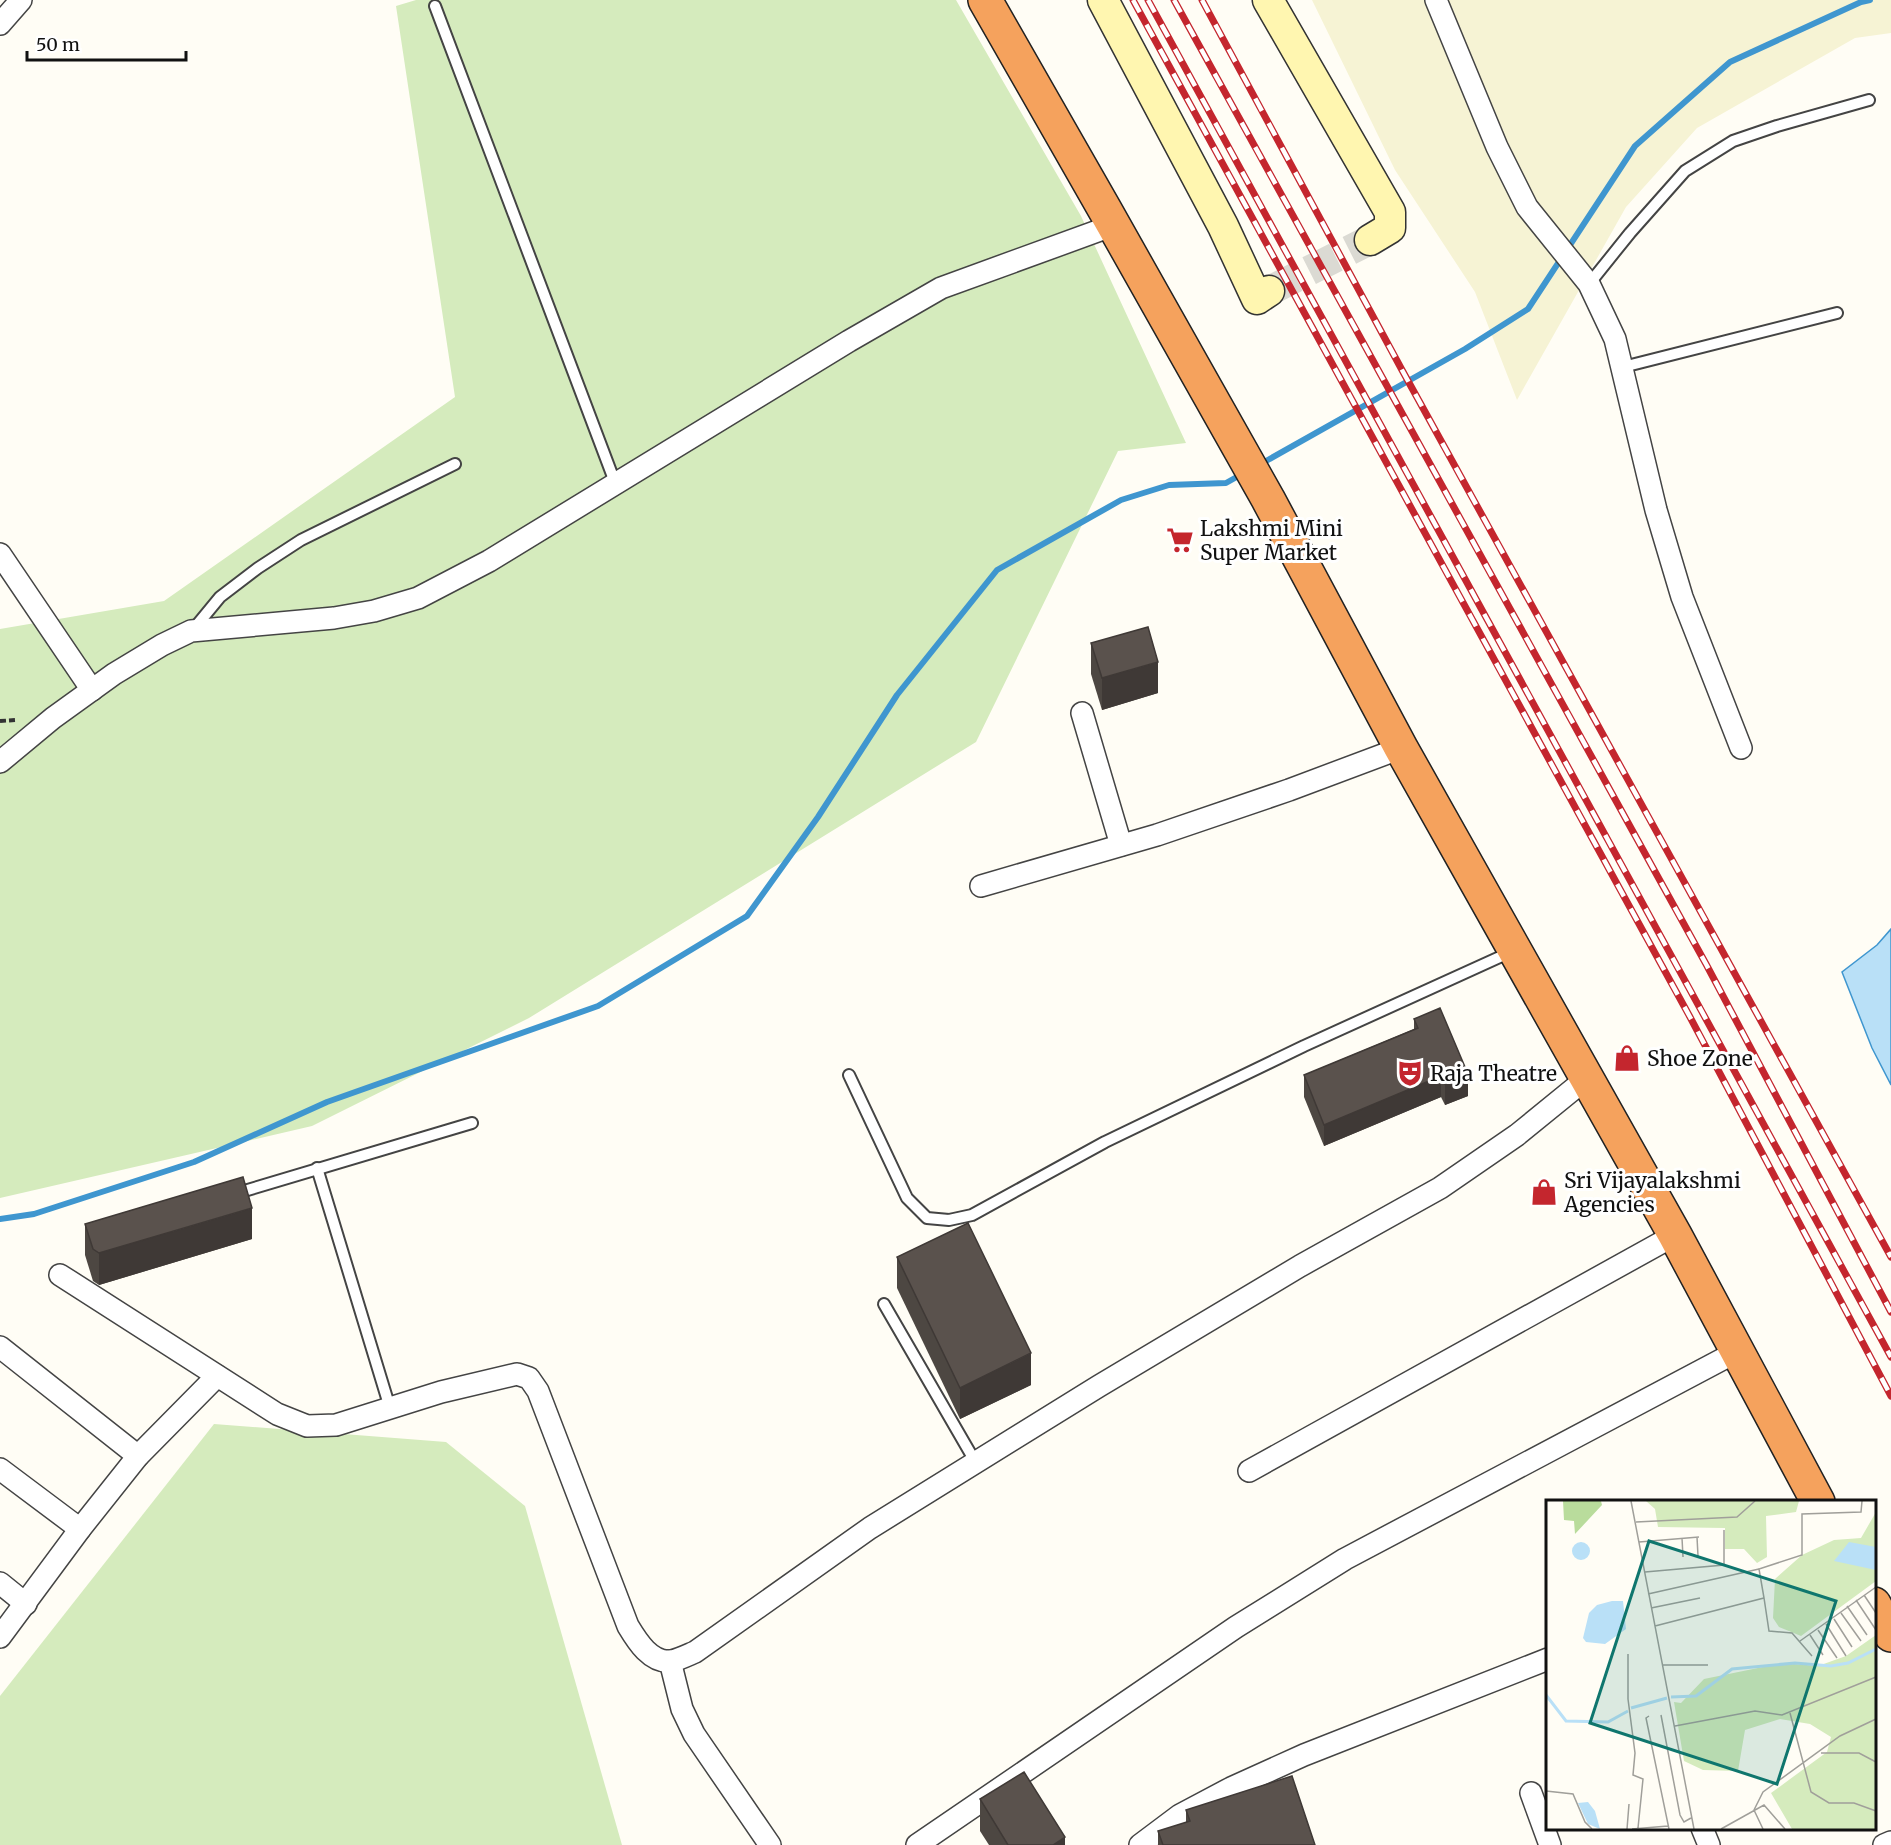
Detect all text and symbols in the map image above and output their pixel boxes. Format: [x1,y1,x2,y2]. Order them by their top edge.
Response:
scale bar [27,24,186,62]
text: 50 m [36,33,80,56]
place label: Lakshmi Mini Super Market [1200,515,1343,566]
supermarket icon: Lakshmi Mini Super Market [1165,525,1195,555]
shop icon: Shoe Zone [1612,1043,1642,1073]
place label: Shoe Zone [1647,1045,1753,1072]
theatre icon: Raja Theatre [1395,1058,1425,1088]
place label: Raja Theatre [1430,1060,1557,1087]
place label: Sri Vijayalakshmi Agencies [1563,1167,1741,1218]
shop icon: Sri Vijayalakshmi Agencies [1529,1177,1559,1207]
inset map [1546,1500,1876,1830]

